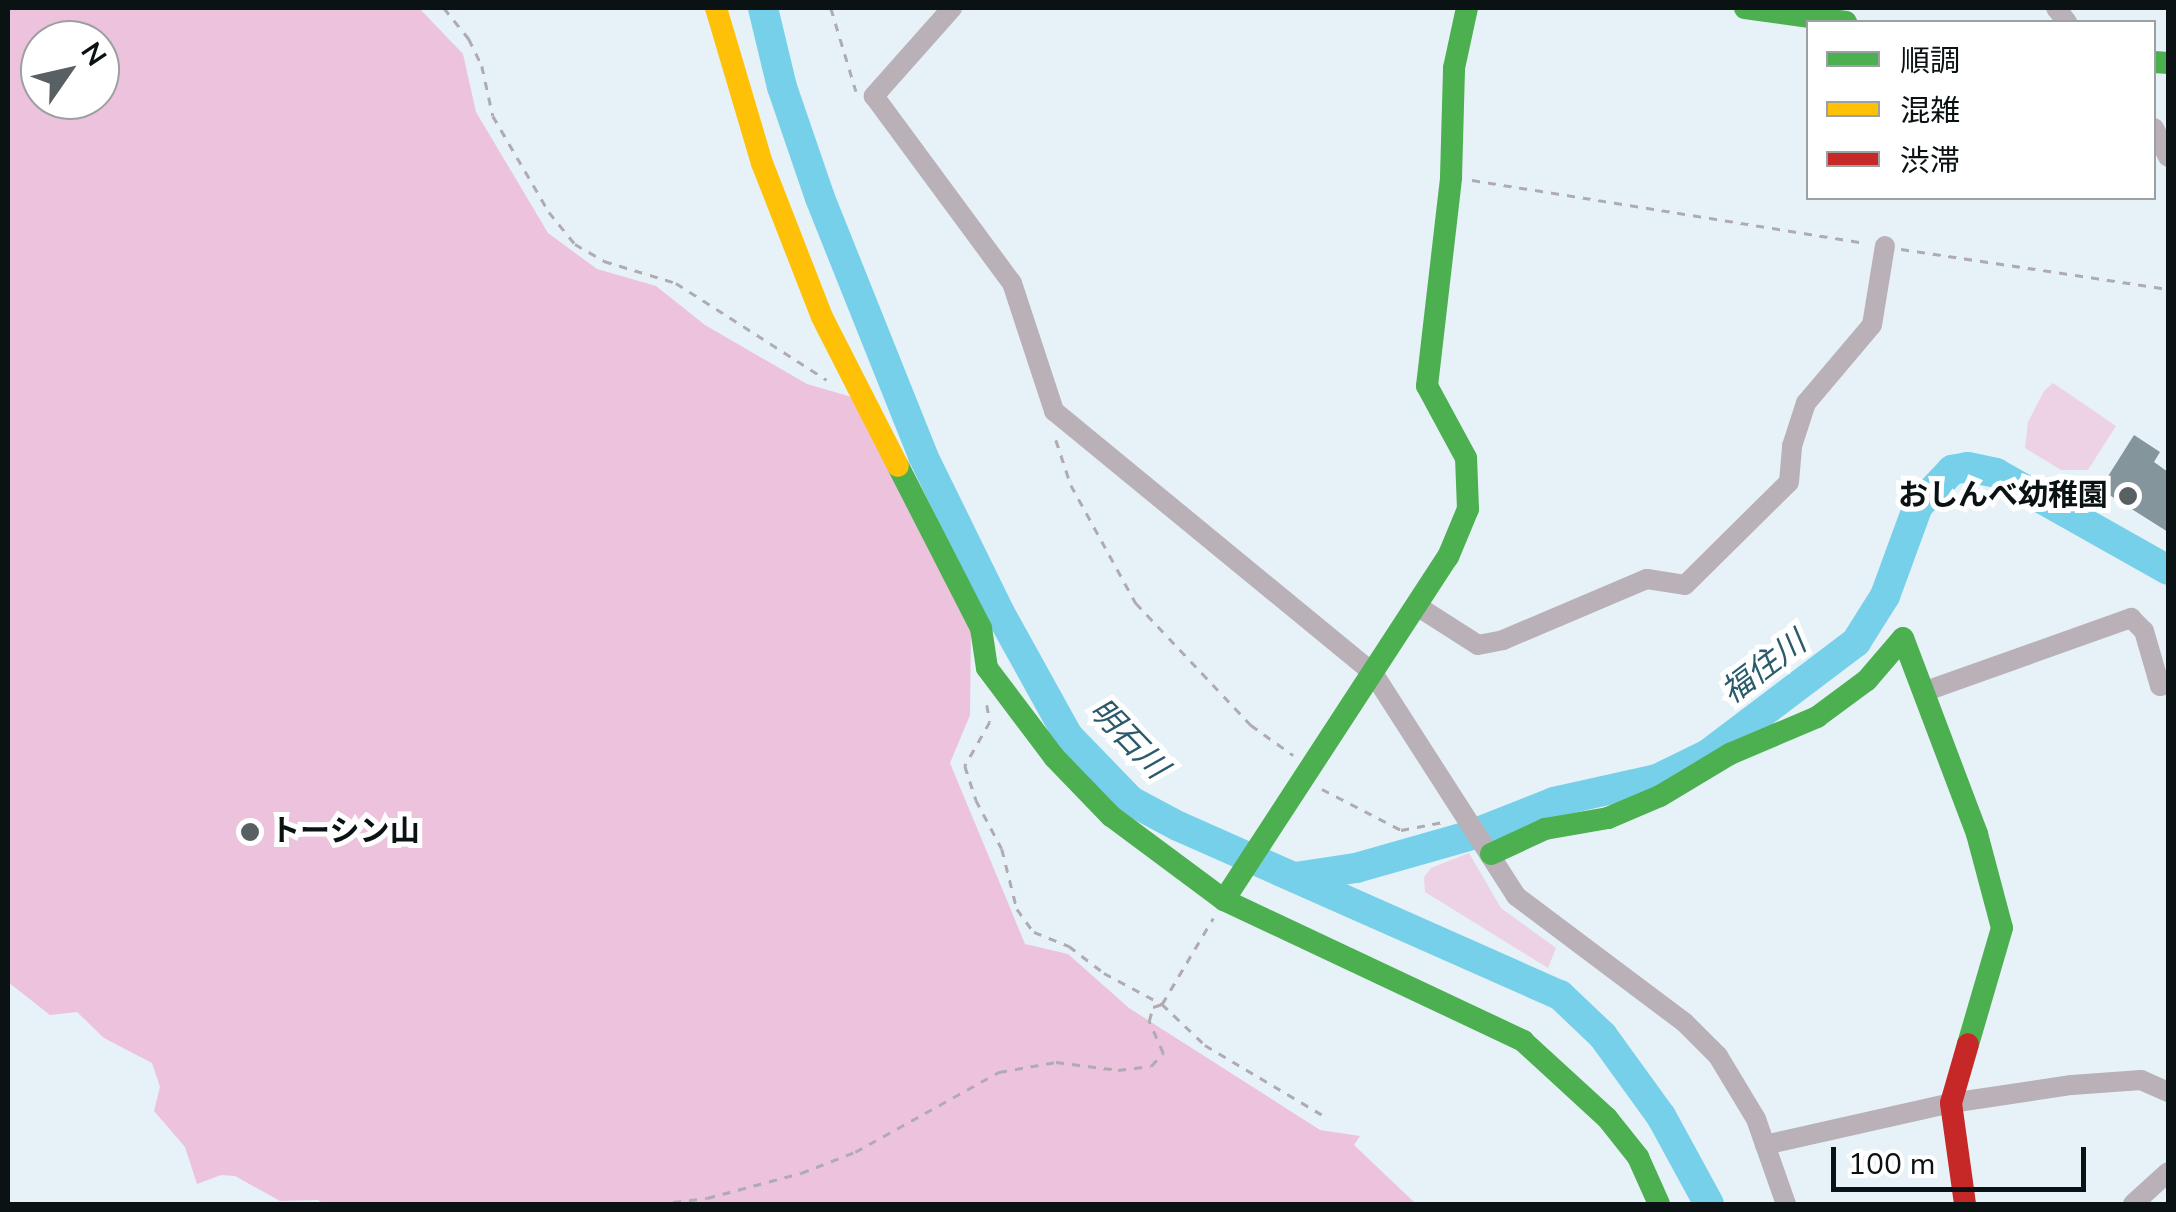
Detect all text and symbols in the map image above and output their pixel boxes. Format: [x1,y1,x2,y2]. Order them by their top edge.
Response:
north arrow [20,20,120,120]
legend [1806,20,2156,200]
text: N [72,35,115,74]
text: 順調 [1900,41,1960,82]
text: 混雑 [1900,91,1960,132]
text: 渋滞 [1900,141,1960,182]
place label: おしんべ幼稚園 [1898,478,2108,514]
marker: おしんべ幼稚園 [2117,485,2139,507]
water label: 福住川 [1714,624,1814,712]
water label: 明石川 [1081,691,1175,787]
place label: トーシン山 [270,814,420,850]
marker: トーシン山 [239,821,261,843]
scale bar [1836,1127,2091,1189]
text: 100 m [1848,1144,1935,1185]

